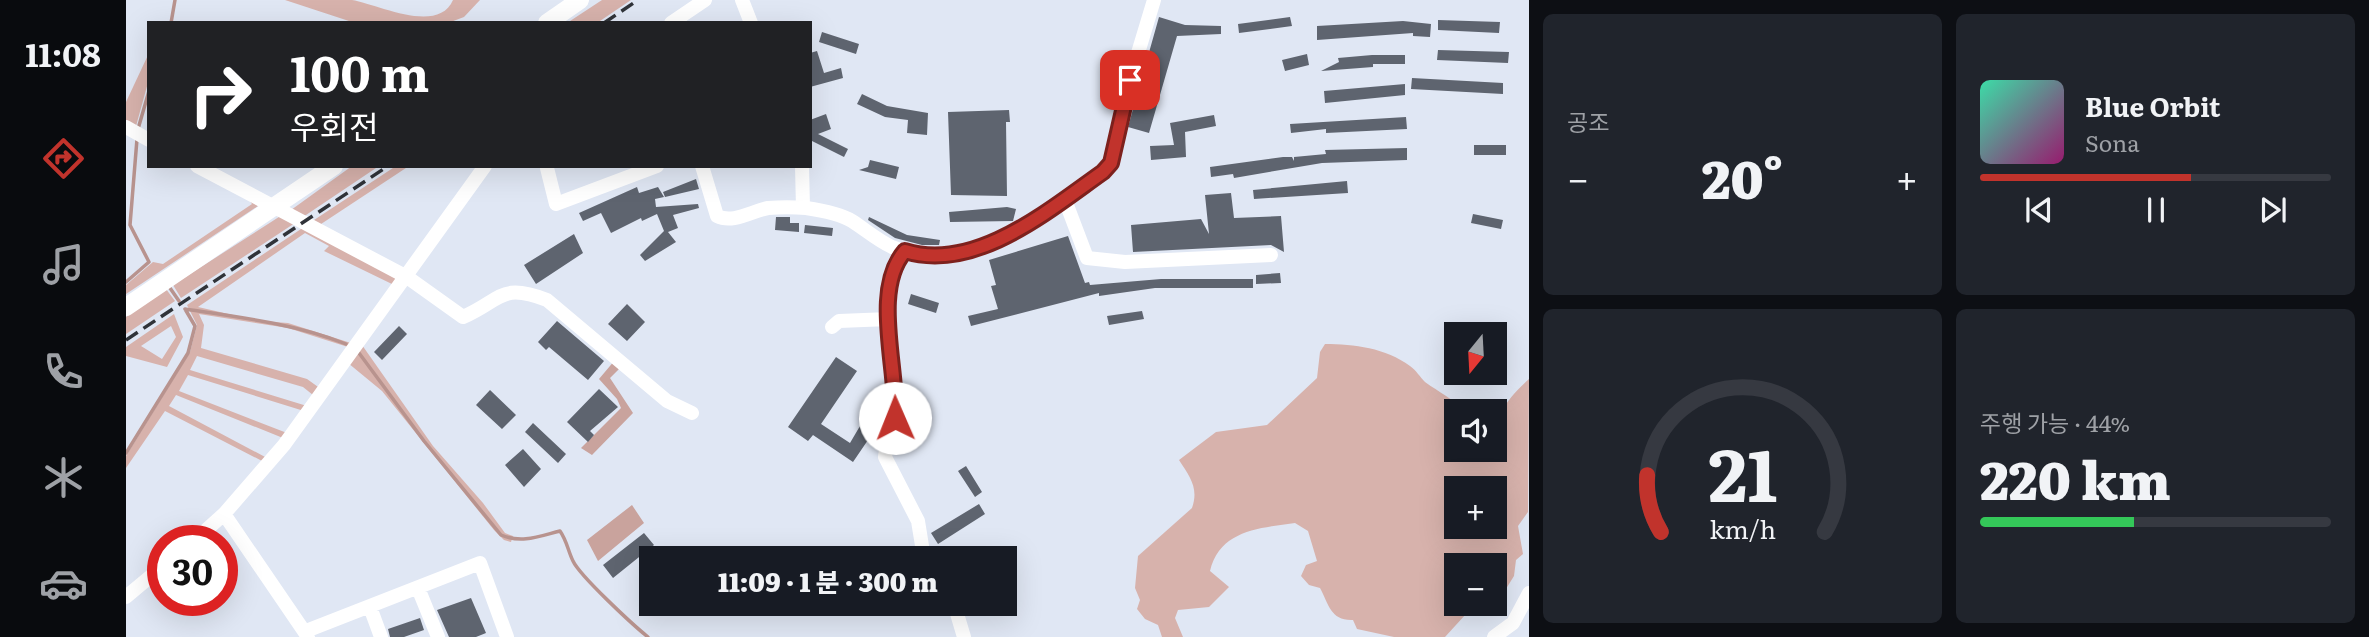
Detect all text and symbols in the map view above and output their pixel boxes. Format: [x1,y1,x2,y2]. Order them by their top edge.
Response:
text: 11:08 [25,29,101,77]
text: 100 m [290,34,429,107]
icon: right [175,49,266,140]
pin [1100,50,1160,110]
icon: arrive [1111,61,1149,99]
text: Blue Orbit [2085,86,2220,125]
text: 우회전 [290,101,378,149]
text: 공조 [1567,104,1609,138]
text: Sona [2085,125,2140,159]
icon: directions [39,134,88,183]
text: 20° [1702,138,1783,215]
text: − [1567,148,1589,205]
text: + [1896,148,1918,205]
icon: previous [2020,191,2058,229]
icon: pause [2137,191,2175,229]
icon: next [2254,191,2292,229]
icon: music [39,240,88,289]
north arrow [1444,322,1507,385]
map controls [1444,322,1507,616]
icon: phone [39,347,88,396]
position arrow [858,381,932,455]
button: sound [1444,399,1507,462]
text: 주행 가능 · 44% [1980,405,2130,439]
text: 21 [1708,416,1777,524]
text: 220 km [1980,439,2171,516]
icon: climate [39,453,88,502]
button: + [1444,476,1507,539]
text: km/h [1709,510,1776,547]
speed limit sign: 30 [147,525,238,616]
button: − [1444,553,1507,616]
icon: car [39,559,88,608]
text: 11:09 · 1 분 · 300 m [718,561,938,600]

